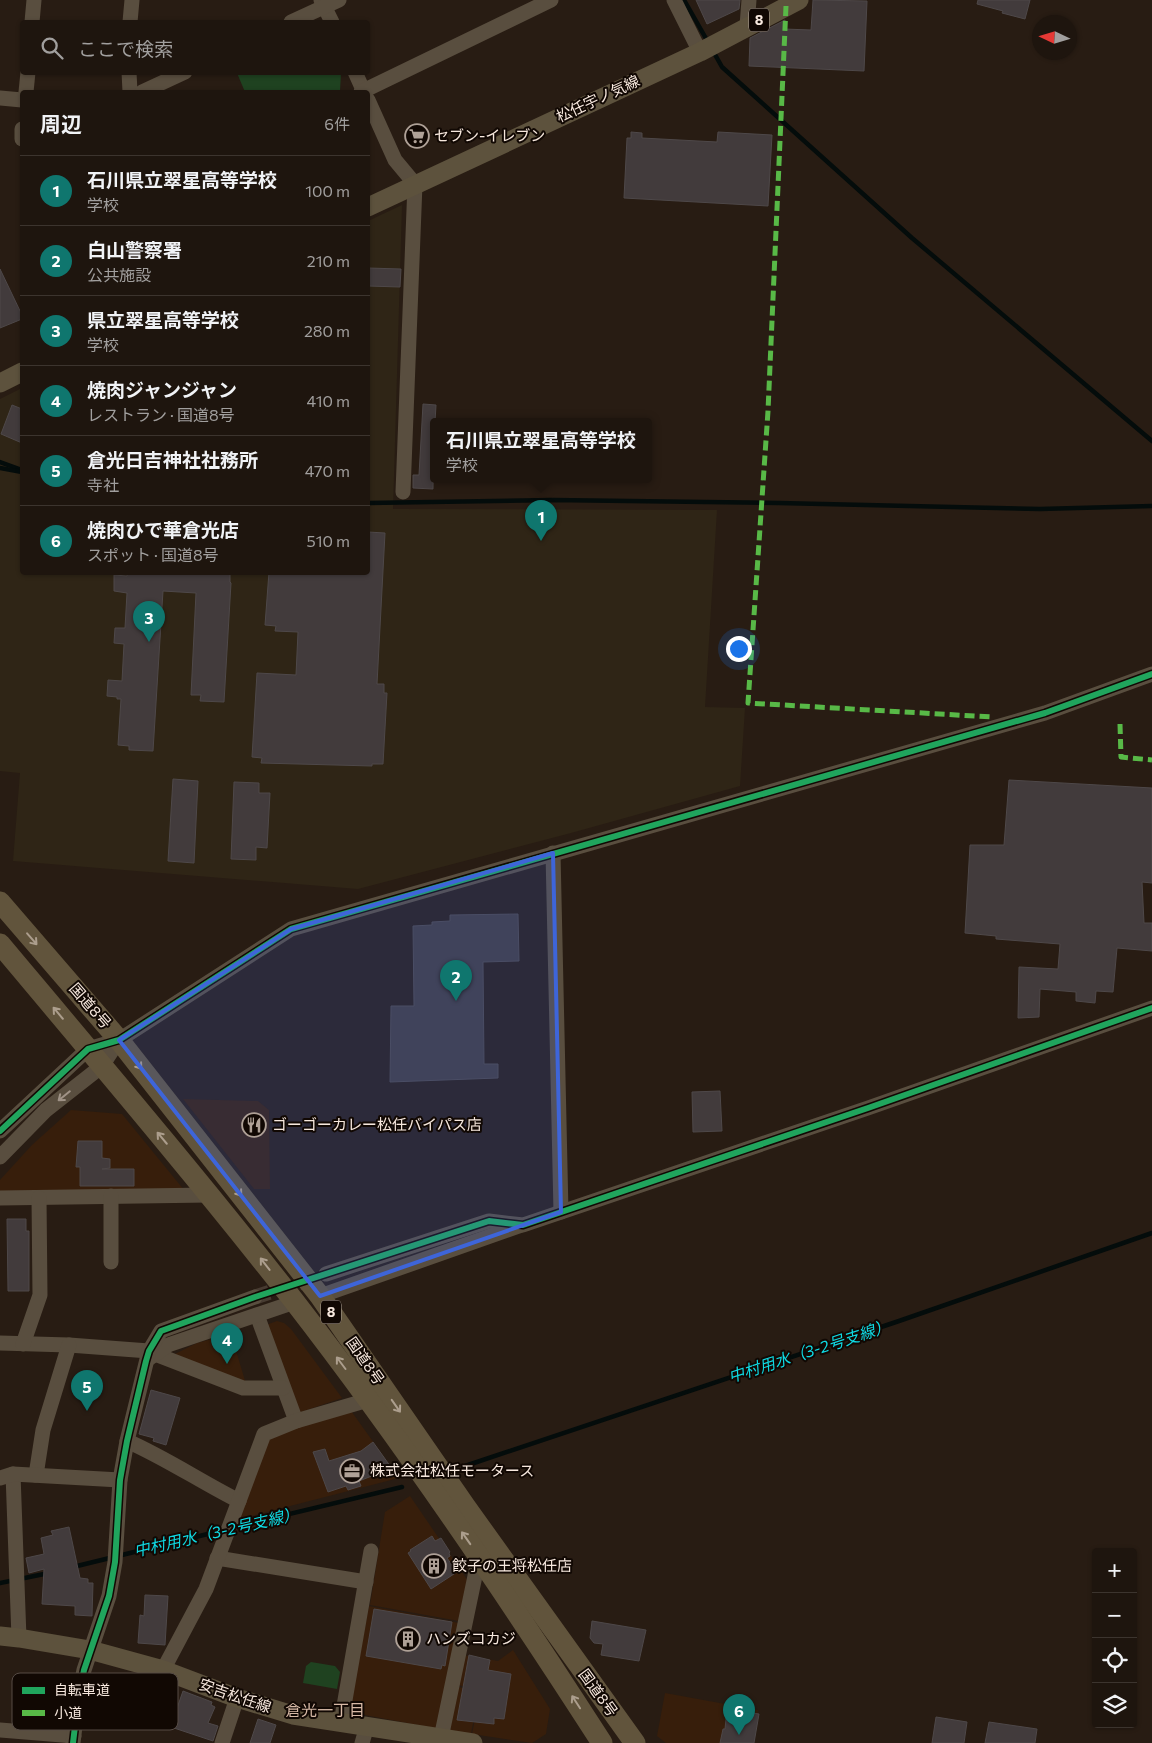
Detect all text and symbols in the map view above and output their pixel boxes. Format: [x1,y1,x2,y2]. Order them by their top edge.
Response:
road number: 8 [749,8,769,32]
north arrow [1032,15,1077,60]
search box [20,20,370,75]
icon: search [38,34,66,62]
text: ここで検索 [78,37,173,60]
street label: 松任宇ノ気線 [553,71,642,125]
text: 周辺 [40,111,82,136]
text: 6件 [324,114,350,133]
supermarket icon: セブン-イレブン [404,123,430,149]
place label: セブン-イレブン [434,126,545,144]
text: 石川県立翠星高等学校 [87,168,277,191]
text: 1 [52,181,60,200]
text: 100 m [305,181,350,200]
text: 学校 [87,195,119,214]
text: 白山警察署 [87,238,182,261]
text: 2 [51,251,61,270]
text: 210 m [307,251,350,270]
text: 公共施設 [87,265,151,284]
text: 県立翠星高等学校 [87,308,239,331]
text: 3 [51,321,61,340]
text: 280 m [304,321,350,340]
text: 学校 [87,335,119,354]
text: 焼肉ジャンジャン [87,378,237,401]
text: 4 [51,391,61,410]
text: 410 m [307,391,350,410]
text: レストラン · 国道8号 [87,405,235,424]
popup [430,418,652,483]
text: 石川県立翠星高等学校 [446,428,636,451]
text: 倉光日吉神社社務所 [87,448,258,471]
text: 学校 [446,455,478,474]
text: 5 [51,461,61,480]
text: 470 m [305,461,350,480]
text: 寺社 [87,475,119,494]
pin: 1 [525,500,557,541]
text: 焼肉ひで華倉光店 [87,518,239,541]
text: 6 [51,531,61,550]
text: 510 m [307,531,350,550]
text: スポット · 国道8号 [87,545,219,564]
pin: 3 [133,601,165,642]
your location [726,636,752,662]
one-way arrow [26,932,37,945]
pin: 2 [440,960,472,1001]
street label: 国道8号 [66,979,115,1032]
one-way arrow [53,1007,64,1020]
one-way arrow [131,1056,142,1069]
one-way arrow [57,1090,70,1101]
restaurant icon: ゴーゴーカレー松任バイパス店 [241,1112,267,1138]
place label: ゴーゴーカレー松任バイパス店 [272,1115,482,1133]
one-way arrow [157,1132,168,1145]
one-way arrow [232,1183,243,1196]
one-way arrow [259,1258,270,1271]
road number: 8 [321,1300,341,1324]
water label: 中村用水（3-2号支線） [726,1315,892,1386]
pin: 4 [211,1323,243,1364]
street label: 国道8号 [343,1333,389,1388]
one-way arrow [335,1357,346,1370]
pin: 5 [71,1370,103,1411]
one-way arrow [391,1398,401,1412]
office icon: 株式会社松任モータース [339,1458,365,1484]
place label: 株式会社松任モータース [370,1461,534,1479]
water label: 中村用水（3-2号支線） [132,1503,300,1560]
one-way arrow [461,1531,471,1545]
map controls [1092,1548,1137,1728]
button: + [1092,1548,1137,1593]
building icon: 餃子の王将松任店 [421,1553,447,1579]
place label: 餃子の王将松任店 [452,1556,572,1574]
button: − [1092,1593,1137,1638]
building icon: ハンズコカジ [395,1626,421,1652]
place label: ハンズコカジ [426,1629,516,1647]
button: locate [1092,1638,1137,1683]
street label: 国道8号 [576,1665,622,1720]
legend [12,1673,178,1730]
street label: 安吉松任線 [197,1674,274,1716]
text: 自転車道 [54,1681,110,1698]
button: layers [1092,1683,1137,1728]
pin: 6 [723,1694,755,1735]
one-way arrow [570,1695,581,1709]
district label: 倉光一丁目 [285,1700,365,1719]
text: 小道 [54,1704,82,1721]

